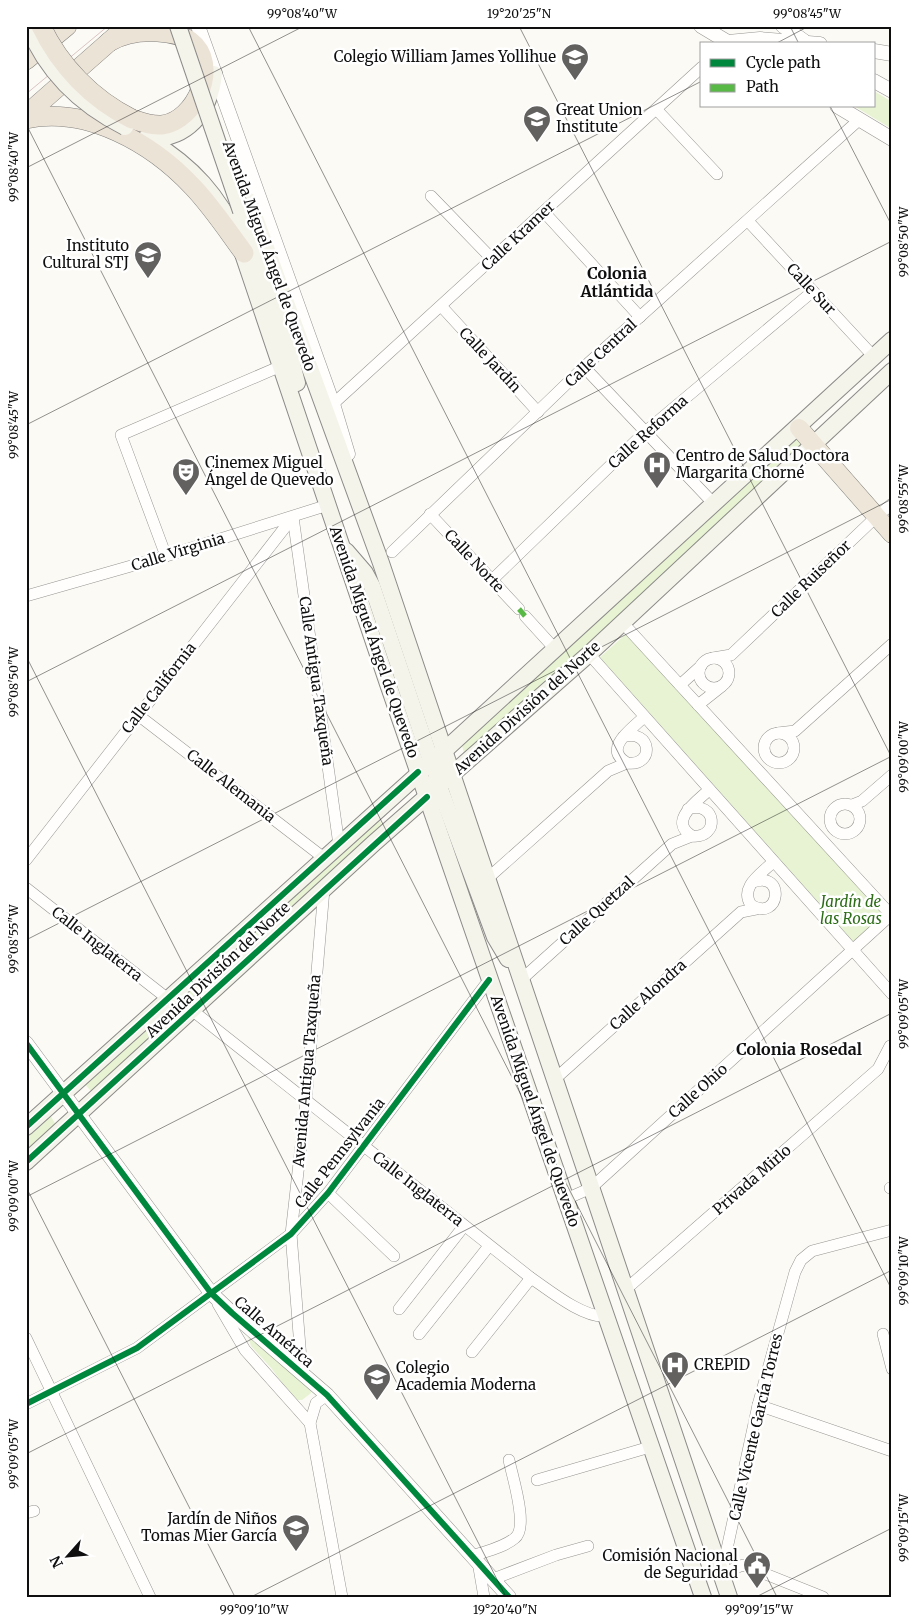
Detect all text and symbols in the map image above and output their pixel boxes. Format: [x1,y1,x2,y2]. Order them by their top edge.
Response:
text: 99°08'40"W [267,6,338,21]
text: 19°20'25"N [487,6,552,21]
text: 99°08'45"W [773,6,842,21]
school or university icon: Colegio William James Yollihue [560,42,590,81]
legend [700,42,876,108]
place label: Colegio William James Yollihue [334,47,556,66]
text: Cycle path [746,53,821,72]
text: Path [746,77,779,96]
place label: Great Union Institute [556,100,642,136]
school or university icon: Great Union Institute [522,104,552,143]
text: 99°08'40"W [6,131,21,202]
street label: Avenida Miguel Ángel de Quevedo [218,137,321,374]
street label: Calle Kramer [477,197,559,274]
text: 99°08'50"W [896,206,911,277]
place label: Instituto Cultural STJ [43,236,129,272]
school or university icon: Instituto Cultural STJ [133,240,163,279]
street label: Calle Sur [783,259,840,319]
district label: Colonia Atlántida [579,263,654,301]
street label: Calle Central [561,314,641,391]
street label: Calle Jardín [455,323,525,396]
text: 99°08'45"W [6,390,21,459]
street label: Calle Reforma [604,391,691,472]
place label: Centro de Salud Doctora Margarita Chorné [676,446,849,482]
hospital icon: Centro de Salud Doctora Margarita Chorné [642,450,672,489]
place label: Cinemex Miguel Ángel de Quevedo [204,453,334,489]
theatre icon: Cinemex Miguel Ángel de Quevedo [171,457,201,496]
text: 99°08'55"W [896,464,911,533]
street label: Avenida Miguel Ángel de Quevedo [325,522,424,760]
street label: Calle Norte [440,525,508,596]
street label: Calle Virginia [129,528,227,575]
street label: Calle Ruiseñor [767,536,855,622]
street label: Calle Antigua Taxqueña [295,595,338,767]
street label: Avenida División del Norte [449,637,604,779]
street label: Calle California [117,639,200,737]
text: 99°08'50"W [6,646,21,717]
text: 99°09'00"W [896,720,911,793]
street label: Calle Alemania [183,745,280,826]
street label: Calle Quetzal [555,872,638,949]
park label: Jardín de las Rosas [819,892,882,928]
street label: Avenida División del Norte [141,898,294,1042]
street label: Calle Inglaterra [48,902,147,985]
text: 99°08'55"W [6,904,21,973]
street label: Calle Alondra [605,955,690,1034]
street label: Avenida Antigua Taxqueña [289,974,324,1169]
text: 99°09'05"W [896,978,911,1049]
street label: Avenida Miguel Ángel de Quevedo [486,991,585,1229]
district label: Colonia Rosedal [736,1039,862,1059]
street label: Calle Ohio [664,1059,731,1122]
street label: Calle Pennsylvania [291,1094,389,1212]
street label: Privada Mirlo [709,1140,795,1219]
street label: Calle Inglaterra [369,1147,468,1230]
text: 99°09'00"W [6,1159,21,1232]
text: 99°09'10"W [896,1236,911,1305]
street label: Calle América [231,1292,318,1371]
street label: Calle Vicente García Torres [725,1331,786,1522]
hospital icon: CREPID [660,1350,690,1389]
place label: CREPID [694,1355,750,1374]
place label: Colegio Academia Moderna [395,1358,536,1394]
school or university icon: Colegio Academia Moderna [362,1362,392,1401]
text: 99°09'05"W [6,1418,21,1489]
text: 99°09'15"W [896,1493,911,1562]
place label: Jardín de Niños Tomas Mier García [141,1509,277,1545]
school or university icon: Jardín de Niños Tomas Mier García [281,1513,311,1552]
north arrow [42,1530,92,1580]
place label: Comisión Nacional de Seguridad [602,1546,738,1582]
public building icon: Comisión Nacional de Seguridad [742,1550,772,1589]
text: N [46,1553,67,1571]
text: 99°09'10"W [220,1602,289,1617]
text: 19°20'40"N [473,1602,538,1617]
text: 99°09'15"W [725,1602,794,1617]

